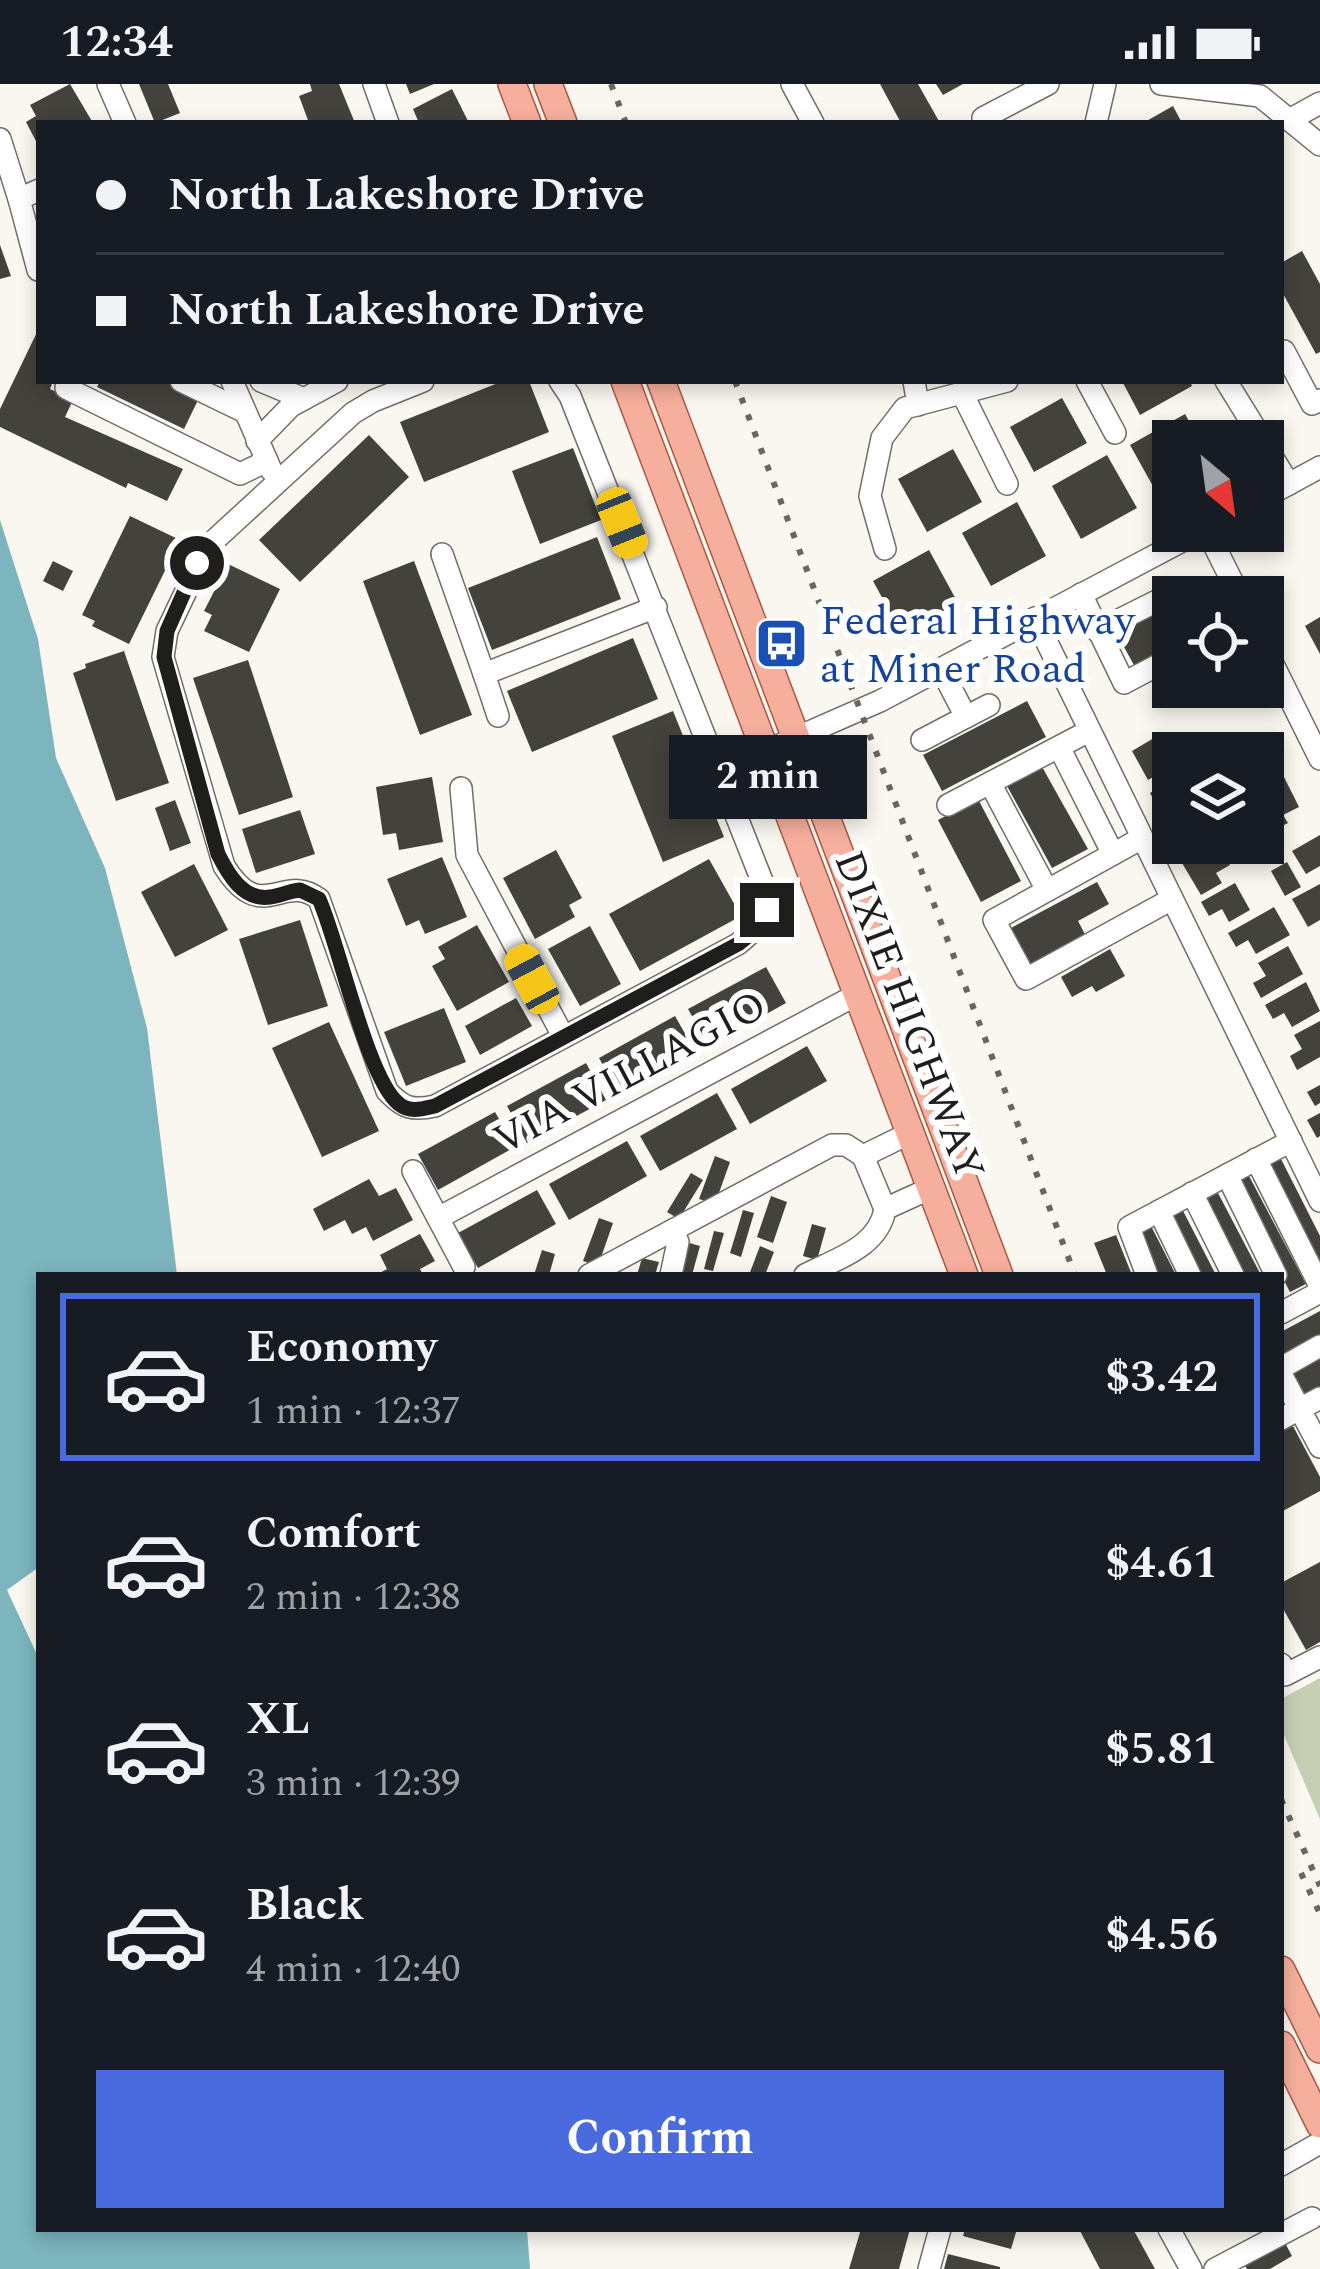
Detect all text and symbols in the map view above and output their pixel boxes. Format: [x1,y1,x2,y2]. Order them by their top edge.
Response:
text: 12:34 [60,8,173,77]
text: North Lakeshore Drive [168,161,644,230]
text: North Lakeshore Drive [168,276,644,345]
north arrow [1152,420,1284,552]
map controls [1152,420,1284,864]
car [592,483,652,563]
route start [170,536,224,590]
button: locate [1152,576,1284,708]
place label: Federal Highway at Miner Road [820,590,1137,701]
bus stop icon: Federal Highway at Miner Road [753,615,809,671]
button: layers [1152,732,1284,864]
callout: 2 min [668,736,866,820]
text: 2 min [716,747,820,806]
street label: DIXIE HIGHWAY [817,842,1001,1190]
route end [740,883,794,937]
car [499,939,565,1019]
street label: VIA VILLAGIO [482,975,778,1172]
text: Economy [246,1313,437,1382]
icon: car [102,1323,210,1431]
text: $3.42 [1105,1343,1218,1412]
text: 1 min · 12:37 [246,1382,461,1441]
text: Comfort [246,1499,421,1568]
icon: car [102,1509,210,1617]
text: $4.61 [1105,1529,1218,1598]
text: 2 min · 12:38 [246,1568,461,1627]
text: XL [246,1685,310,1754]
icon: car [102,1695,210,1803]
text: $5.81 [1105,1715,1218,1784]
text: 3 min · 12:39 [246,1754,461,1813]
text: Black [246,1871,364,1940]
icon: car [102,1881,210,1989]
text: $4.56 [1105,1901,1218,1970]
text: 4 min · 12:40 [246,1940,461,1999]
button: Confirm [96,2070,1224,2208]

